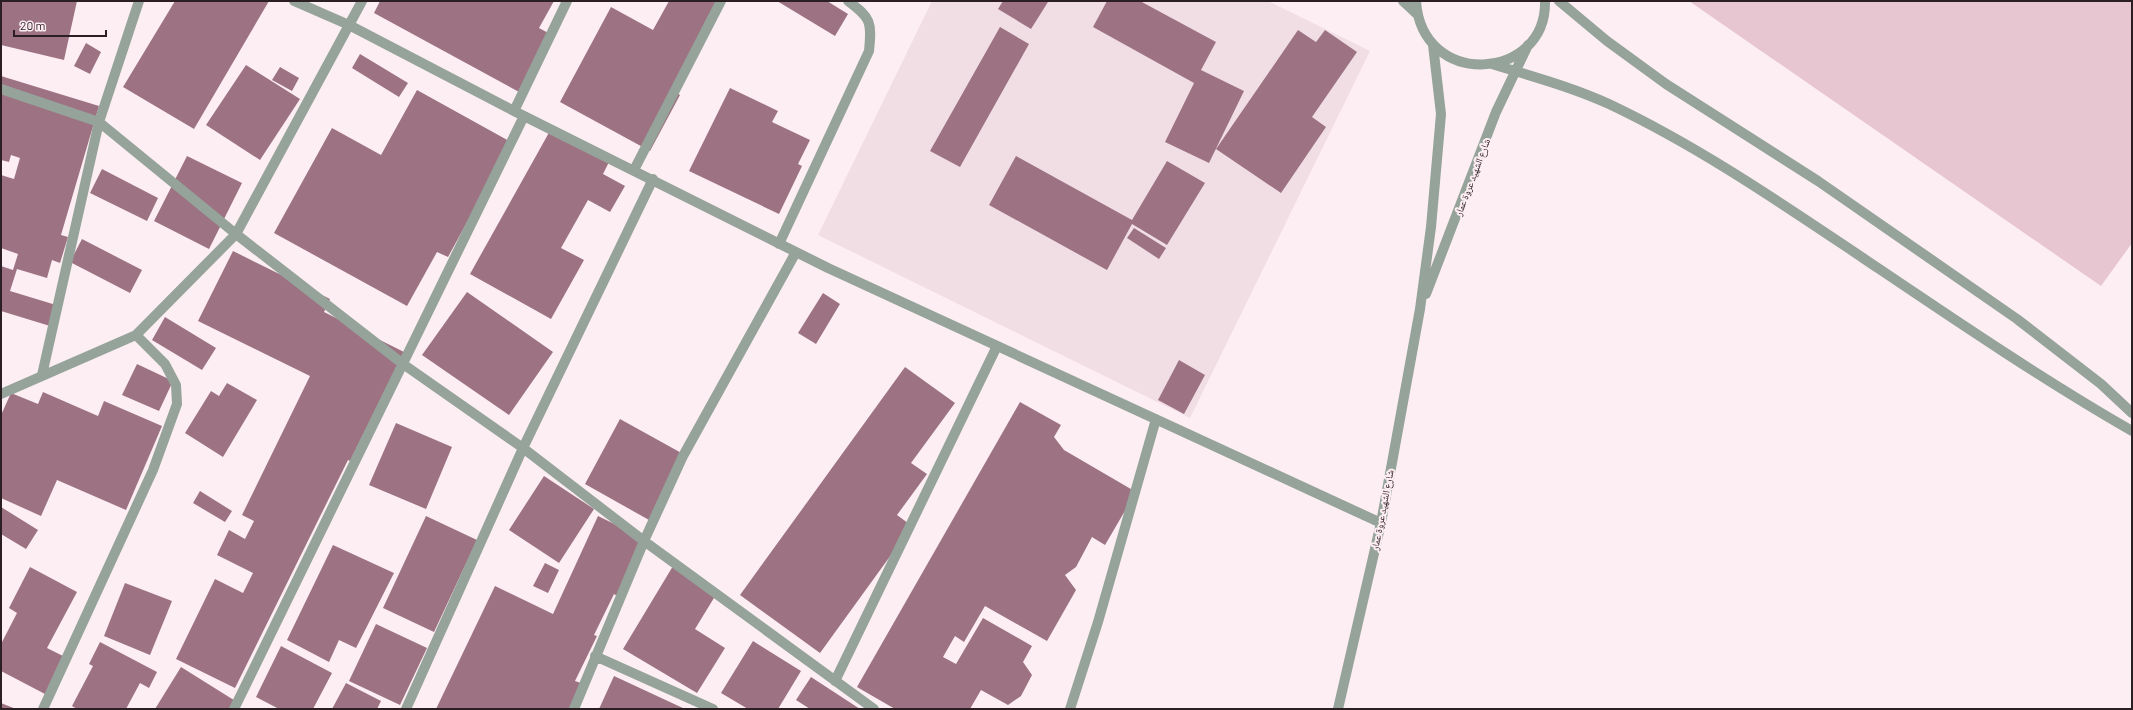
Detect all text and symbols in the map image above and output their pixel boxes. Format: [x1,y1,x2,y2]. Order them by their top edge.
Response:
scale bar [14,12,106,38]
text: 20 m [20,18,46,32]
street label: شارع الشهيد عروة عمار [1451,136,1493,219]
street label: شارع الشهيد عروة عمار [1368,468,1397,552]

